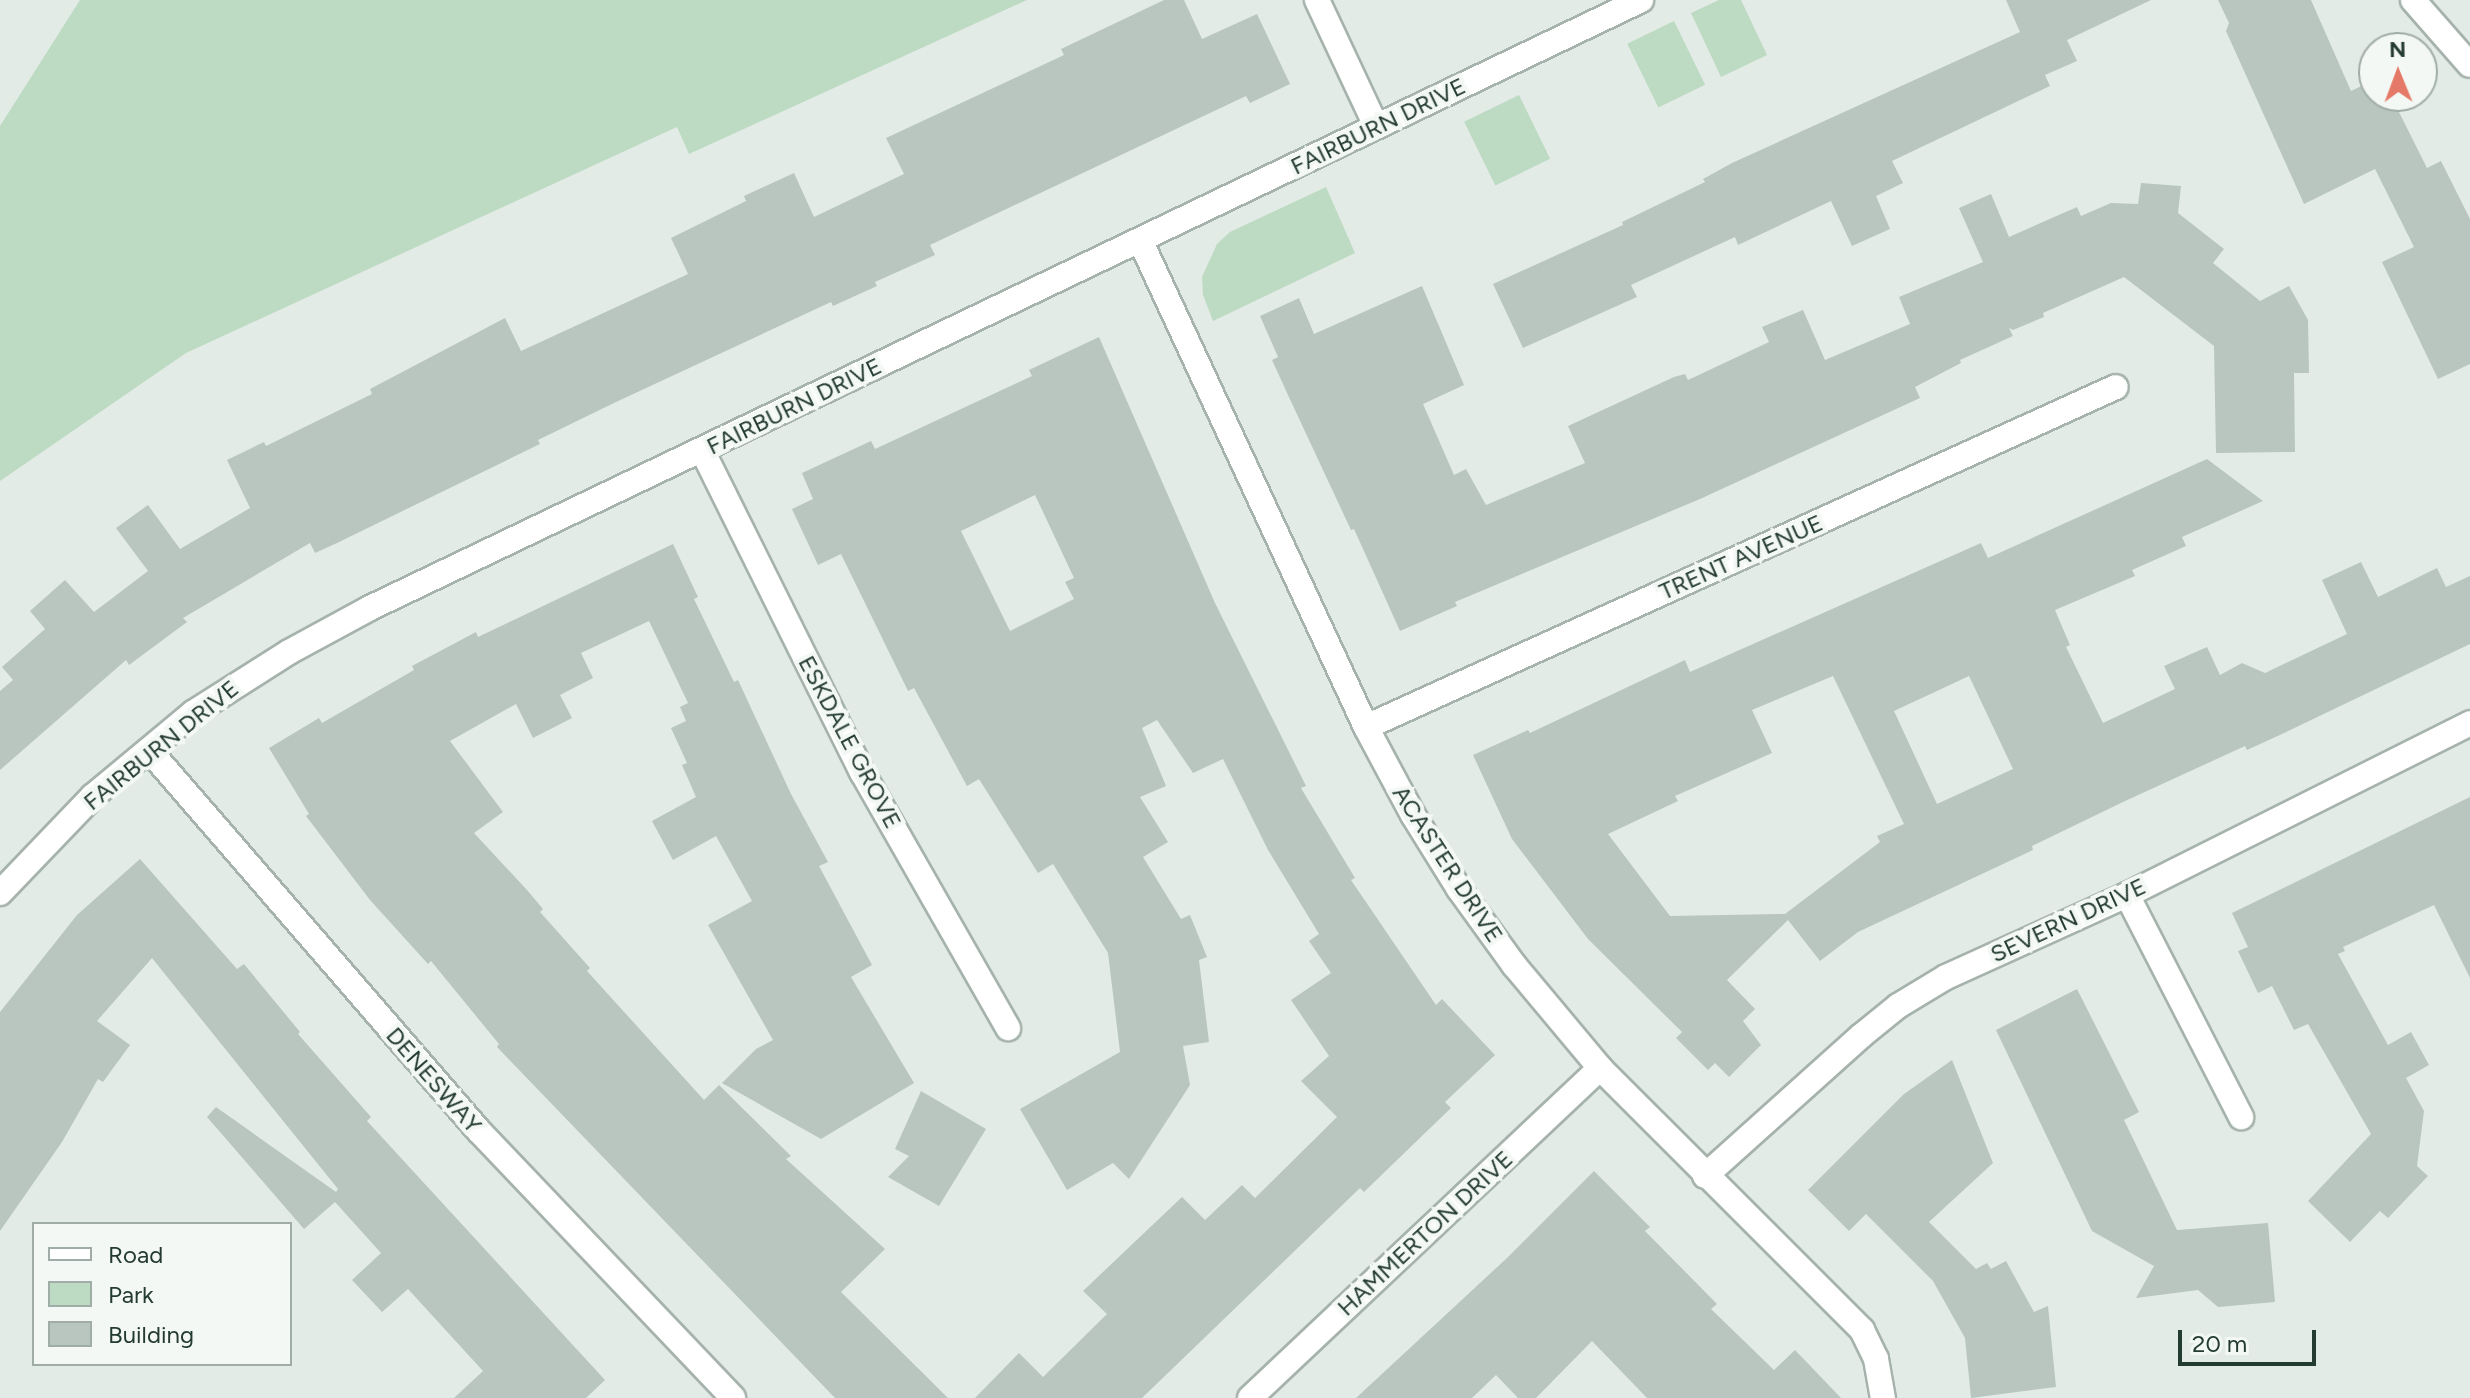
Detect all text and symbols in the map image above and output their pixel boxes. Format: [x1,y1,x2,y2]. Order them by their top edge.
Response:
north arrow [2358,32,2438,112]
text: N [2389,36,2406,63]
street label: FAIRBURN DRIVE [1286,71,1470,181]
street label: FAIRBURN DRIVE [702,351,886,461]
street label: TRENT AVENUE [1655,508,1827,606]
street label: ESKDALE GROVE [792,651,908,833]
street label: FAIRBURN DRIVE [78,674,244,816]
street label: ACASTER DRIVE [1387,780,1509,948]
street label: SEVERN DRIVE [1986,871,2150,969]
street label: DENESWAY [380,1021,488,1139]
street label: HAMMERTON DRIVE [1331,1144,1519,1322]
legend [32,1222,292,1366]
text: Road [108,1240,163,1269]
text: Park [108,1280,154,1309]
scale bar [2182,1314,2320,1364]
text: Building [108,1320,194,1349]
text: 20 m [2192,1329,2247,1358]

